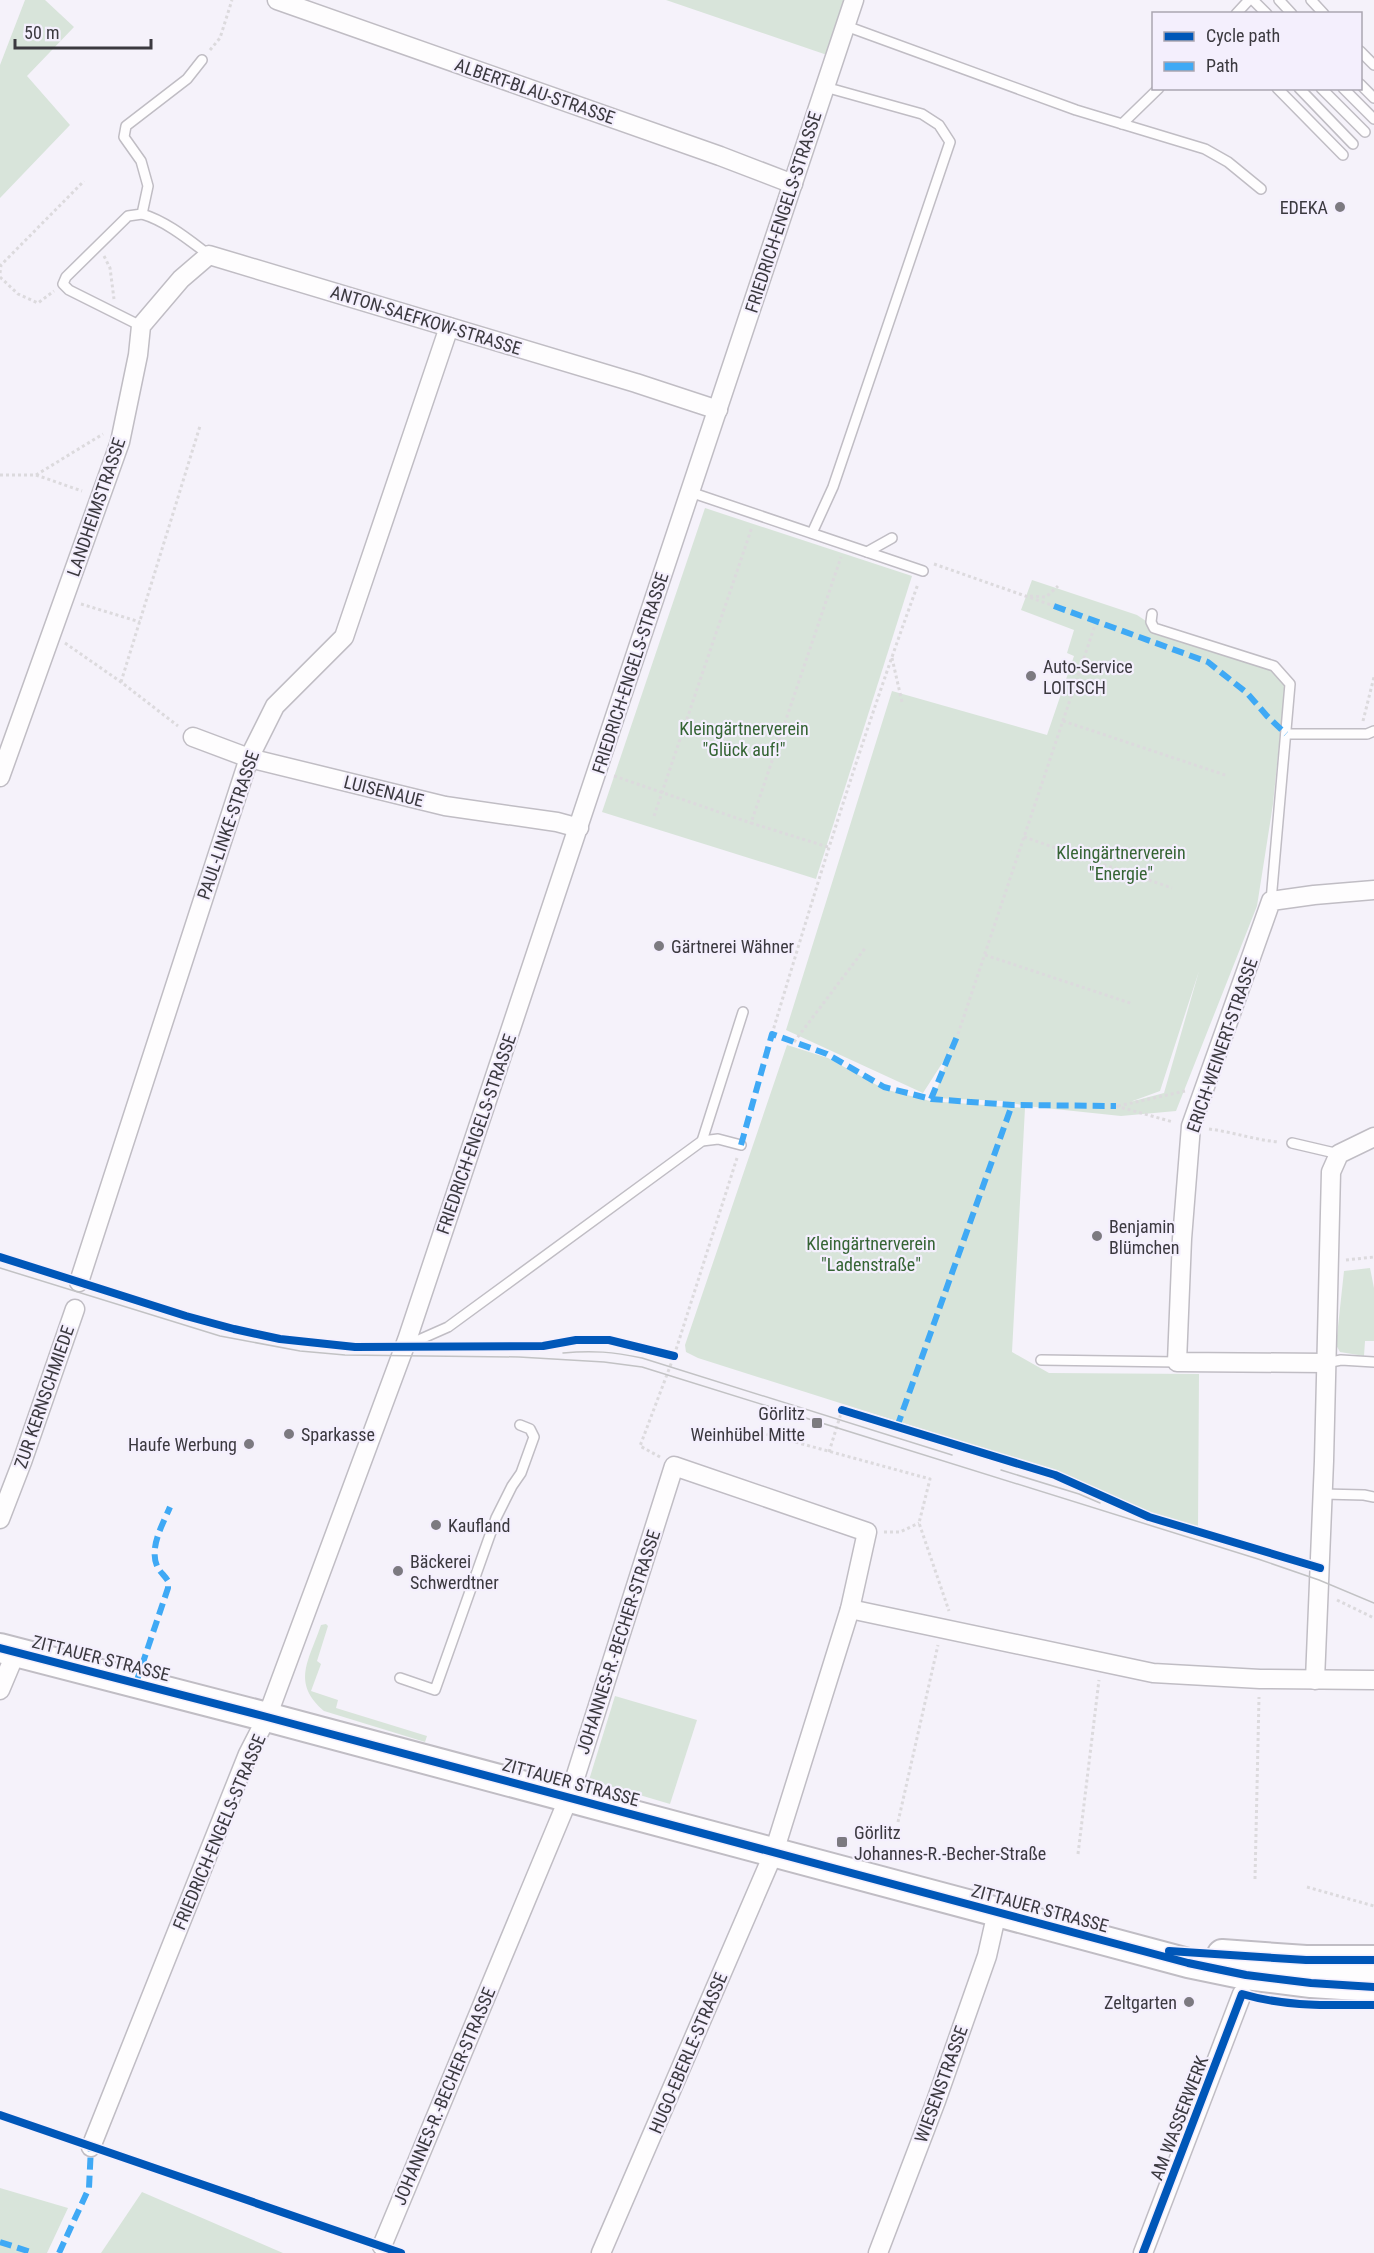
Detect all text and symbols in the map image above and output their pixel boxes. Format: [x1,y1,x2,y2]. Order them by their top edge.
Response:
scale bar [15,12,152,50]
legend [1152,12,1362,90]
text: 50 m [24,22,59,43]
text: Cycle path [1206,25,1280,46]
street label: ALBERT-BLAU-STRASSE [452,54,618,128]
text: Path [1206,55,1239,76]
street label: FRIEDRICH-ENGELS-STRASSE [741,109,825,315]
place label: EDEKA [1280,197,1329,218]
marker: EDEKA [1333,200,1347,214]
street label: ANTON-SAEFKOW-STRASSE [328,281,524,359]
street label: LANDHEIMSTRASSE [62,435,130,579]
street label: FRIEDRICH-ENGELS-STRASSE [588,570,672,776]
place label: Auto-Service LOITSCH [1043,656,1133,698]
marker: Auto-Service LOITSCH [1024,669,1038,683]
park label: Kleingärtnerverein "Glück auf!" [679,718,809,760]
street label: PAUL-LINKE-STRASSE [193,748,263,902]
street label: LUISENAUE [342,771,426,811]
park label: Kleingärtnerverein "Energie" [1056,842,1186,884]
place label: Gärtnerei Wähner [671,936,795,957]
marker: Gärtnerei Wähner [652,939,666,953]
street label: ERICH-WEINERT-STRASSE [1182,955,1262,1135]
street label: FRIEDRICH-ENGELS-STRASSE [432,1031,520,1237]
place label: Benjamin Blümchen [1109,1216,1179,1258]
marker: Benjamin Blümchen [1090,1229,1104,1243]
park label: Kleingärtnerverein "Ladenstraße" [806,1233,936,1275]
street label: ZUR KERNSCHMIEDE [10,1323,78,1471]
place label: Görlitz Weinhübel Mitte [690,1403,805,1445]
marker: Görlitz Weinhübel Mitte [810,1416,824,1430]
place label: Sparkasse [301,1424,375,1445]
marker: Sparkasse [282,1427,296,1441]
place label: Haufe Werbung [128,1434,237,1455]
marker: Haufe Werbung [242,1437,256,1451]
place label: Kaufland [448,1515,511,1536]
marker: Kaufland [429,1518,443,1532]
street label: JOHANNES-R.-BECHER-STRASSE [572,1527,664,1757]
place label: Bäckerei Schwerdtner [410,1551,499,1593]
marker: Bäckerei Schwerdtner [391,1564,405,1578]
street label: ZITTAUER STRASSE [30,1631,172,1685]
street label: FRIEDRICH-ENGELS-STRASSE [168,1731,270,1933]
street label: ZITTAUER STRASSE [500,1754,642,1810]
place label: Görlitz Johannes-R.-Becher-Straße [854,1822,1046,1864]
marker: Görlitz Johannes-R.-Becher-Straße [835,1835,849,1849]
street label: ZITTAUER STRASSE [969,1880,1111,1936]
street label: HUGO-EBERLE-STRASSE [645,1969,731,2137]
street label: JOHANNES-R.-BECHER-STRASSE [389,1984,499,2208]
place label: Zeltgarten [1104,1992,1177,2013]
marker: Zeltgarten [1182,1995,1196,2009]
street label: WIESENSTRASSE [910,2023,972,2145]
street label: AM WASSERWERK [1146,2053,1212,2183]

